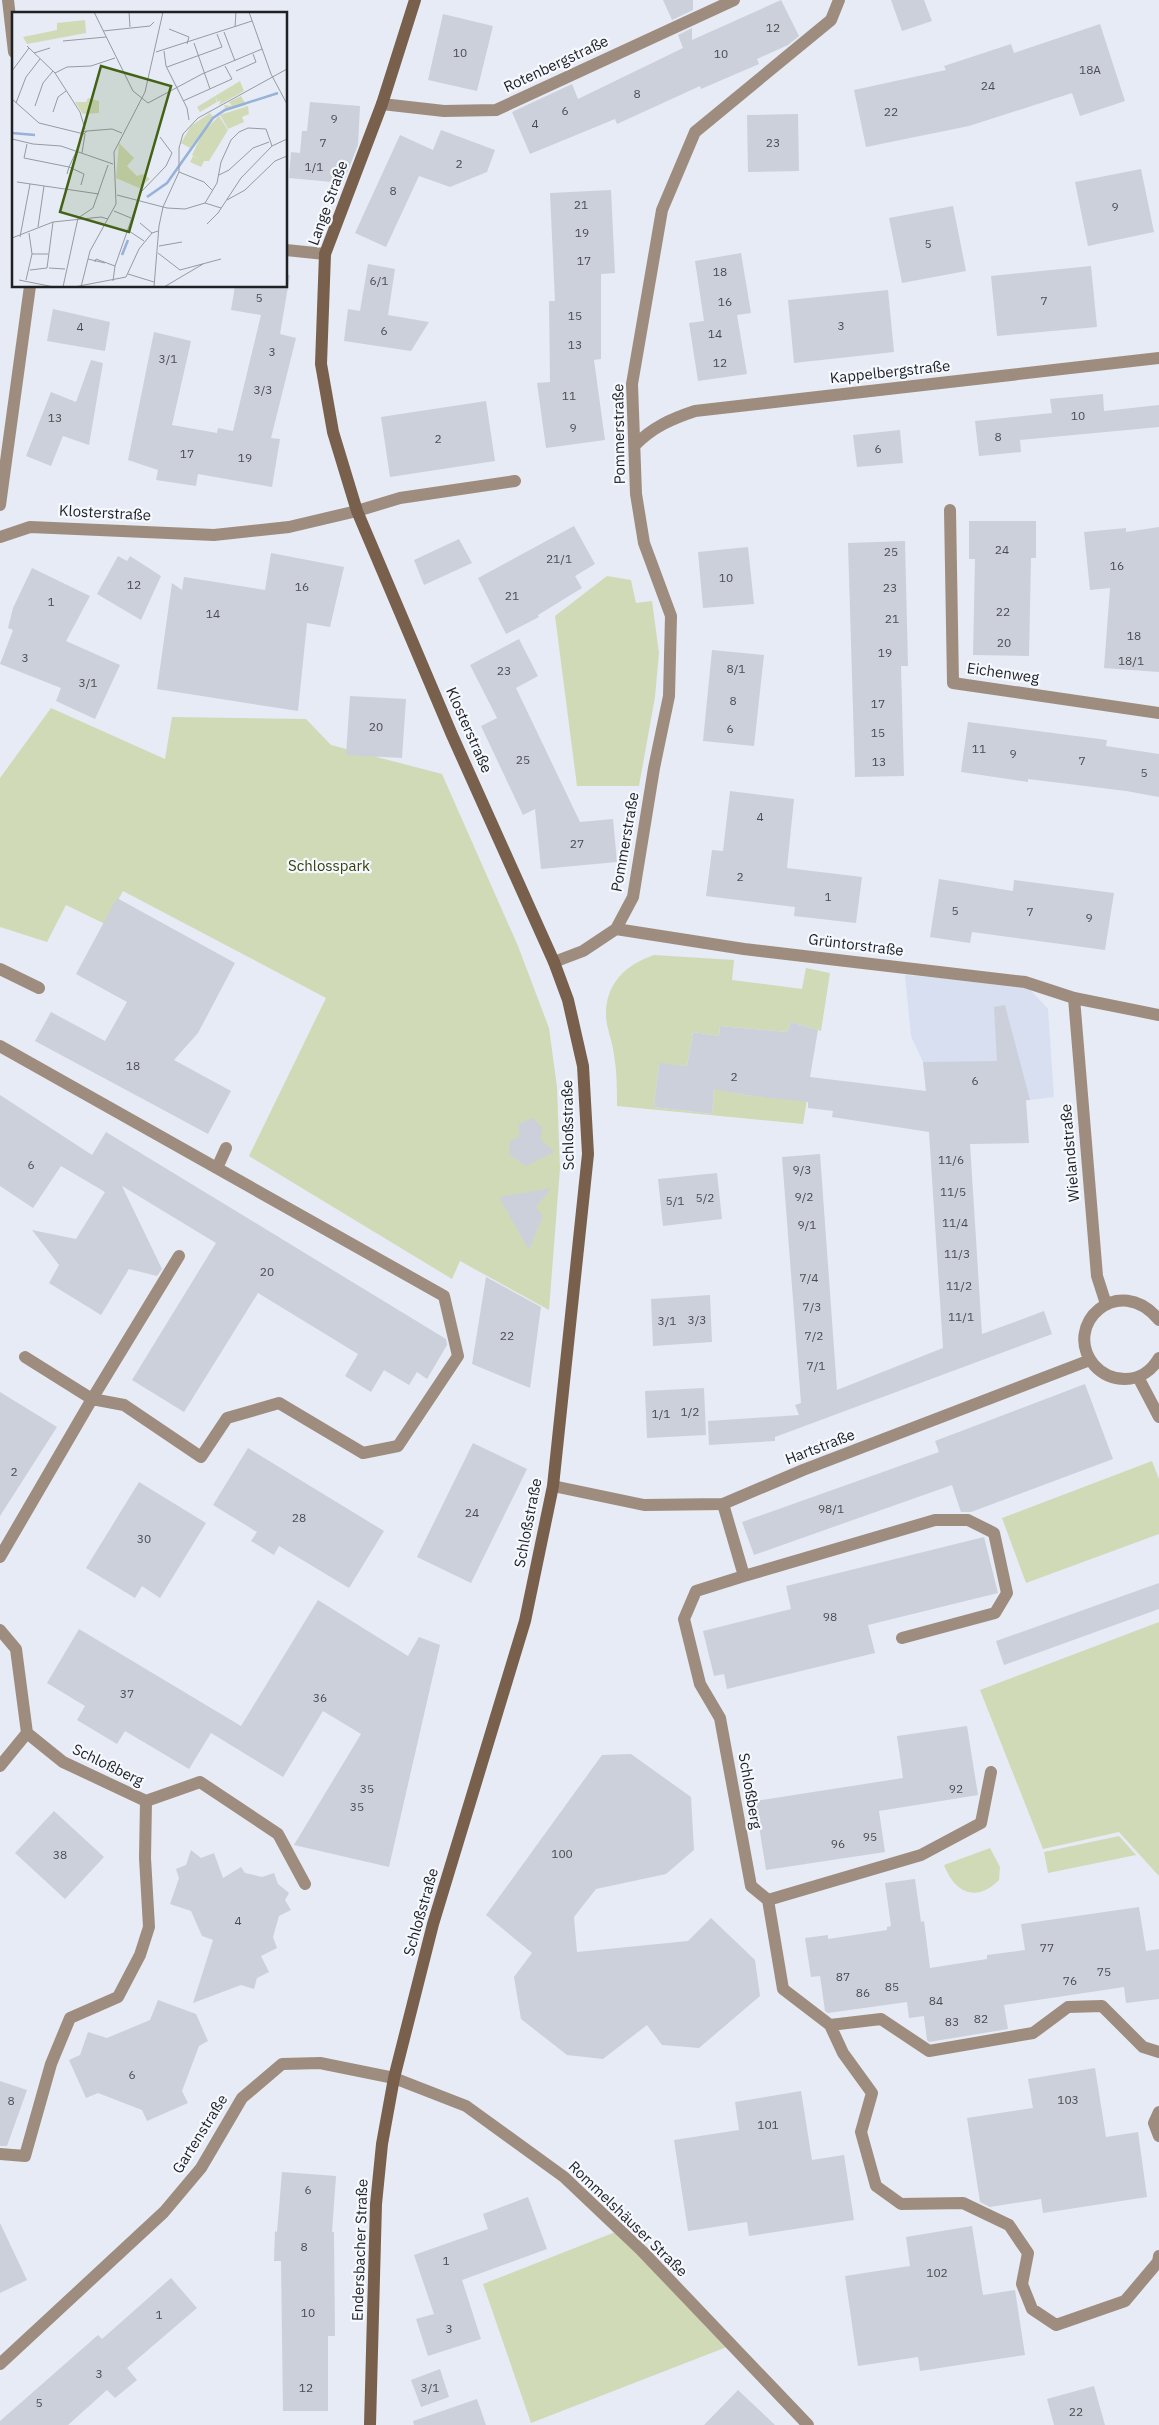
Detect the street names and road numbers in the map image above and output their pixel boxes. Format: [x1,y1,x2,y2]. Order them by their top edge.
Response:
street label: Rotenbergstraße [500,31,611,96]
street label: Lange Straße [303,158,352,248]
street label: Kappelbergstraße [829,356,951,387]
street label: Pommerstraße [608,383,629,485]
street label: Klosterstraße [59,501,151,524]
street label: Eichenweg [966,658,1041,687]
street label: Klosterstraße [442,684,497,776]
street label: Pommerstraße [606,791,643,893]
street label: Grüntorstraße [807,929,905,960]
street label: Schloßstraße [557,1080,578,1170]
street label: Wielandstraße [1056,1103,1083,1203]
street label: Hartstraße [782,1425,857,1469]
street label: Schloßstraße [510,1477,545,1569]
street label: Schloßberg [70,1739,147,1790]
street label: Schloßberg [734,1751,767,1830]
street label: Schloßstraße [399,1866,442,1958]
street label: Gartenstraße [168,2091,231,2177]
street label: Rommelshäuser Straße [565,2157,692,2281]
street label: Endersbacher Straße [348,2179,371,2321]

